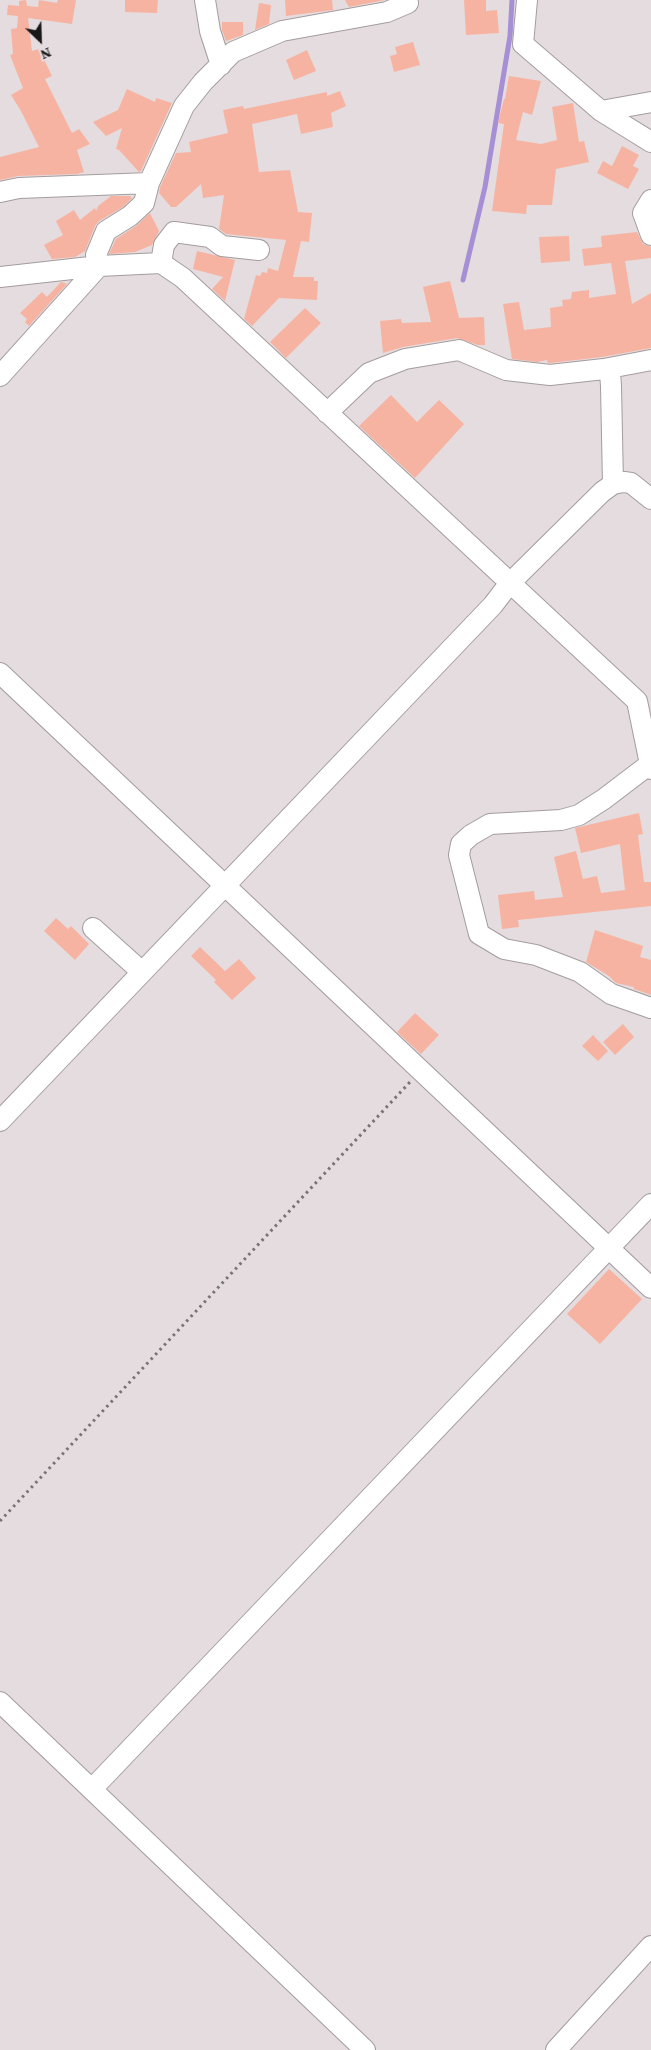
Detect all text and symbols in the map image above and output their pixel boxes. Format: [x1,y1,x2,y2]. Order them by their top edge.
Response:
north arrow [15,15,65,65]
text: N [37,42,55,65]

